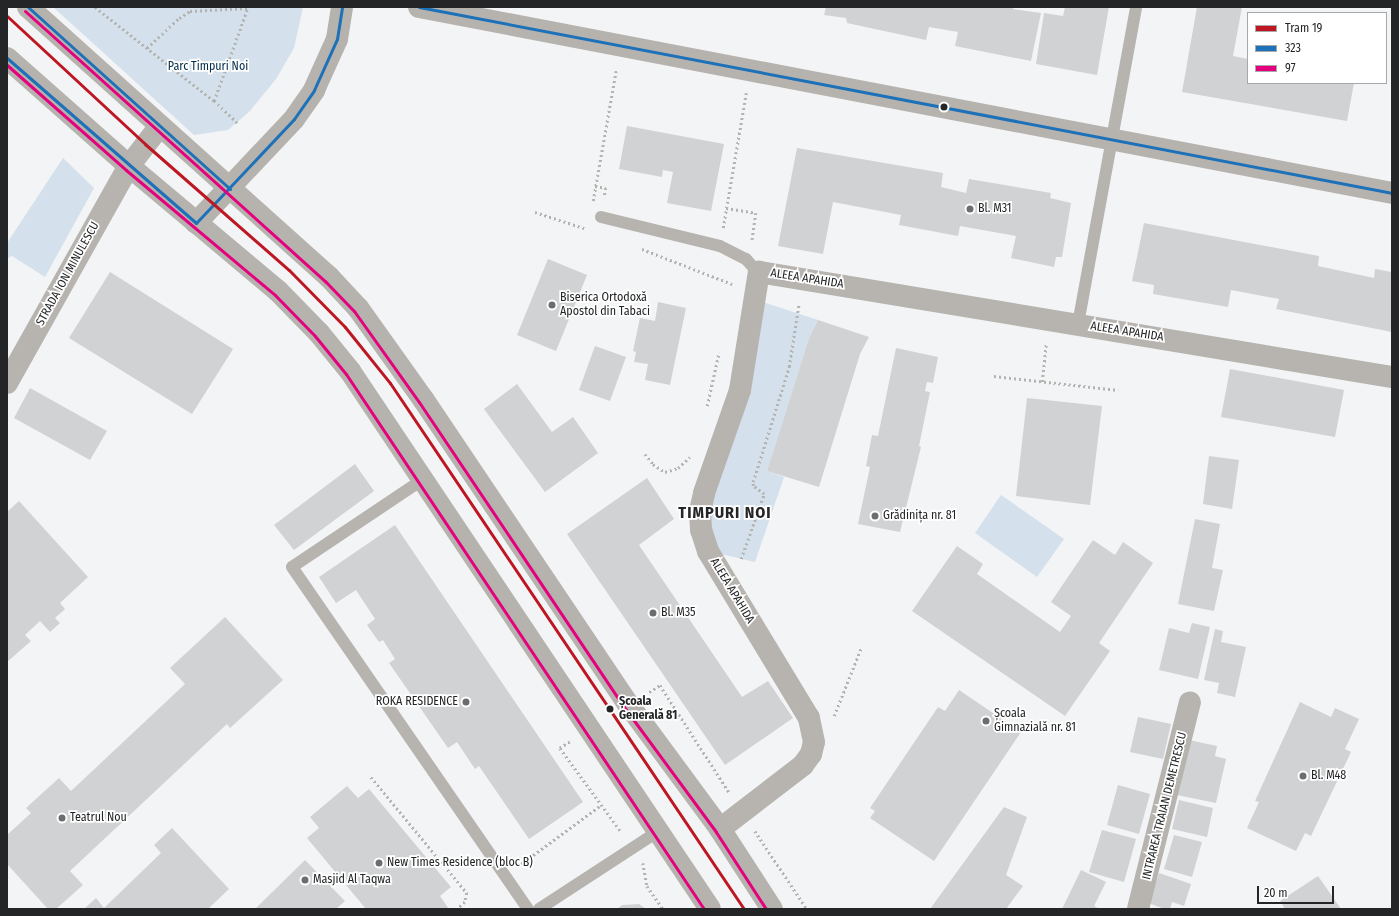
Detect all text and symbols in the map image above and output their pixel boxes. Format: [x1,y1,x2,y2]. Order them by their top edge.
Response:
legend [1247,12,1387,84]
text: Tram 19 [1285,21,1322,35]
text: 323 [1285,41,1301,55]
park label: Parc Timpuri Noi [168,60,248,74]
text: 97 [1285,61,1296,75]
unlabelled marker [939,102,949,112]
place label: Bl. M31 [978,202,1011,216]
marker: Bl. M31 [965,204,975,214]
street label: STRADA ION MINULESCU [33,219,103,329]
street label: ALEEA APAHIDA [769,266,845,292]
place label: Biserica Ortodoxă Apostol din Tabaci [560,291,650,319]
marker: Biserica Ortodoxă Apostol din Tabaci [547,300,557,310]
street label: ALEEA APAHIDA [1089,319,1165,345]
district label: TIMPURI NOI [678,503,772,523]
place label: Grădinița nr. 81 [883,509,956,523]
marker: Grădinița nr. 81 [870,511,880,521]
street label: ALEEA APAHIDA [707,556,757,626]
place label: Bl. M35 [661,606,696,620]
marker: Bl. M35 [648,608,658,618]
place label: ROKA RESIDENCE [376,695,458,709]
place label: Școala Generală 81 [619,695,677,723]
marker: ROKA RESIDENCE [461,697,471,707]
marker: Școala Generală 81 [604,703,616,715]
place label: Școala Gimnazială nr. 81 [994,707,1076,735]
marker: Școala Gimnazială nr. 81 [981,716,991,726]
street label: INTRAREA TRAIAN DEMETRESCU [1140,731,1190,881]
place label: Bl. M48 [1311,769,1346,783]
marker: Bl. M48 [1298,771,1308,781]
place label: Teatrul Nou [70,811,127,825]
marker: Teatrul Nou [57,813,67,823]
place label: New Times Residence (bloc B) [387,856,533,870]
marker: New Times Residence (bloc B) [374,858,384,868]
place label: Masjid Al Taqwa [313,873,391,887]
marker: Masjid Al Taqwa [300,875,310,885]
scale bar [1259,878,1336,904]
text: 20 m [1264,886,1288,900]

